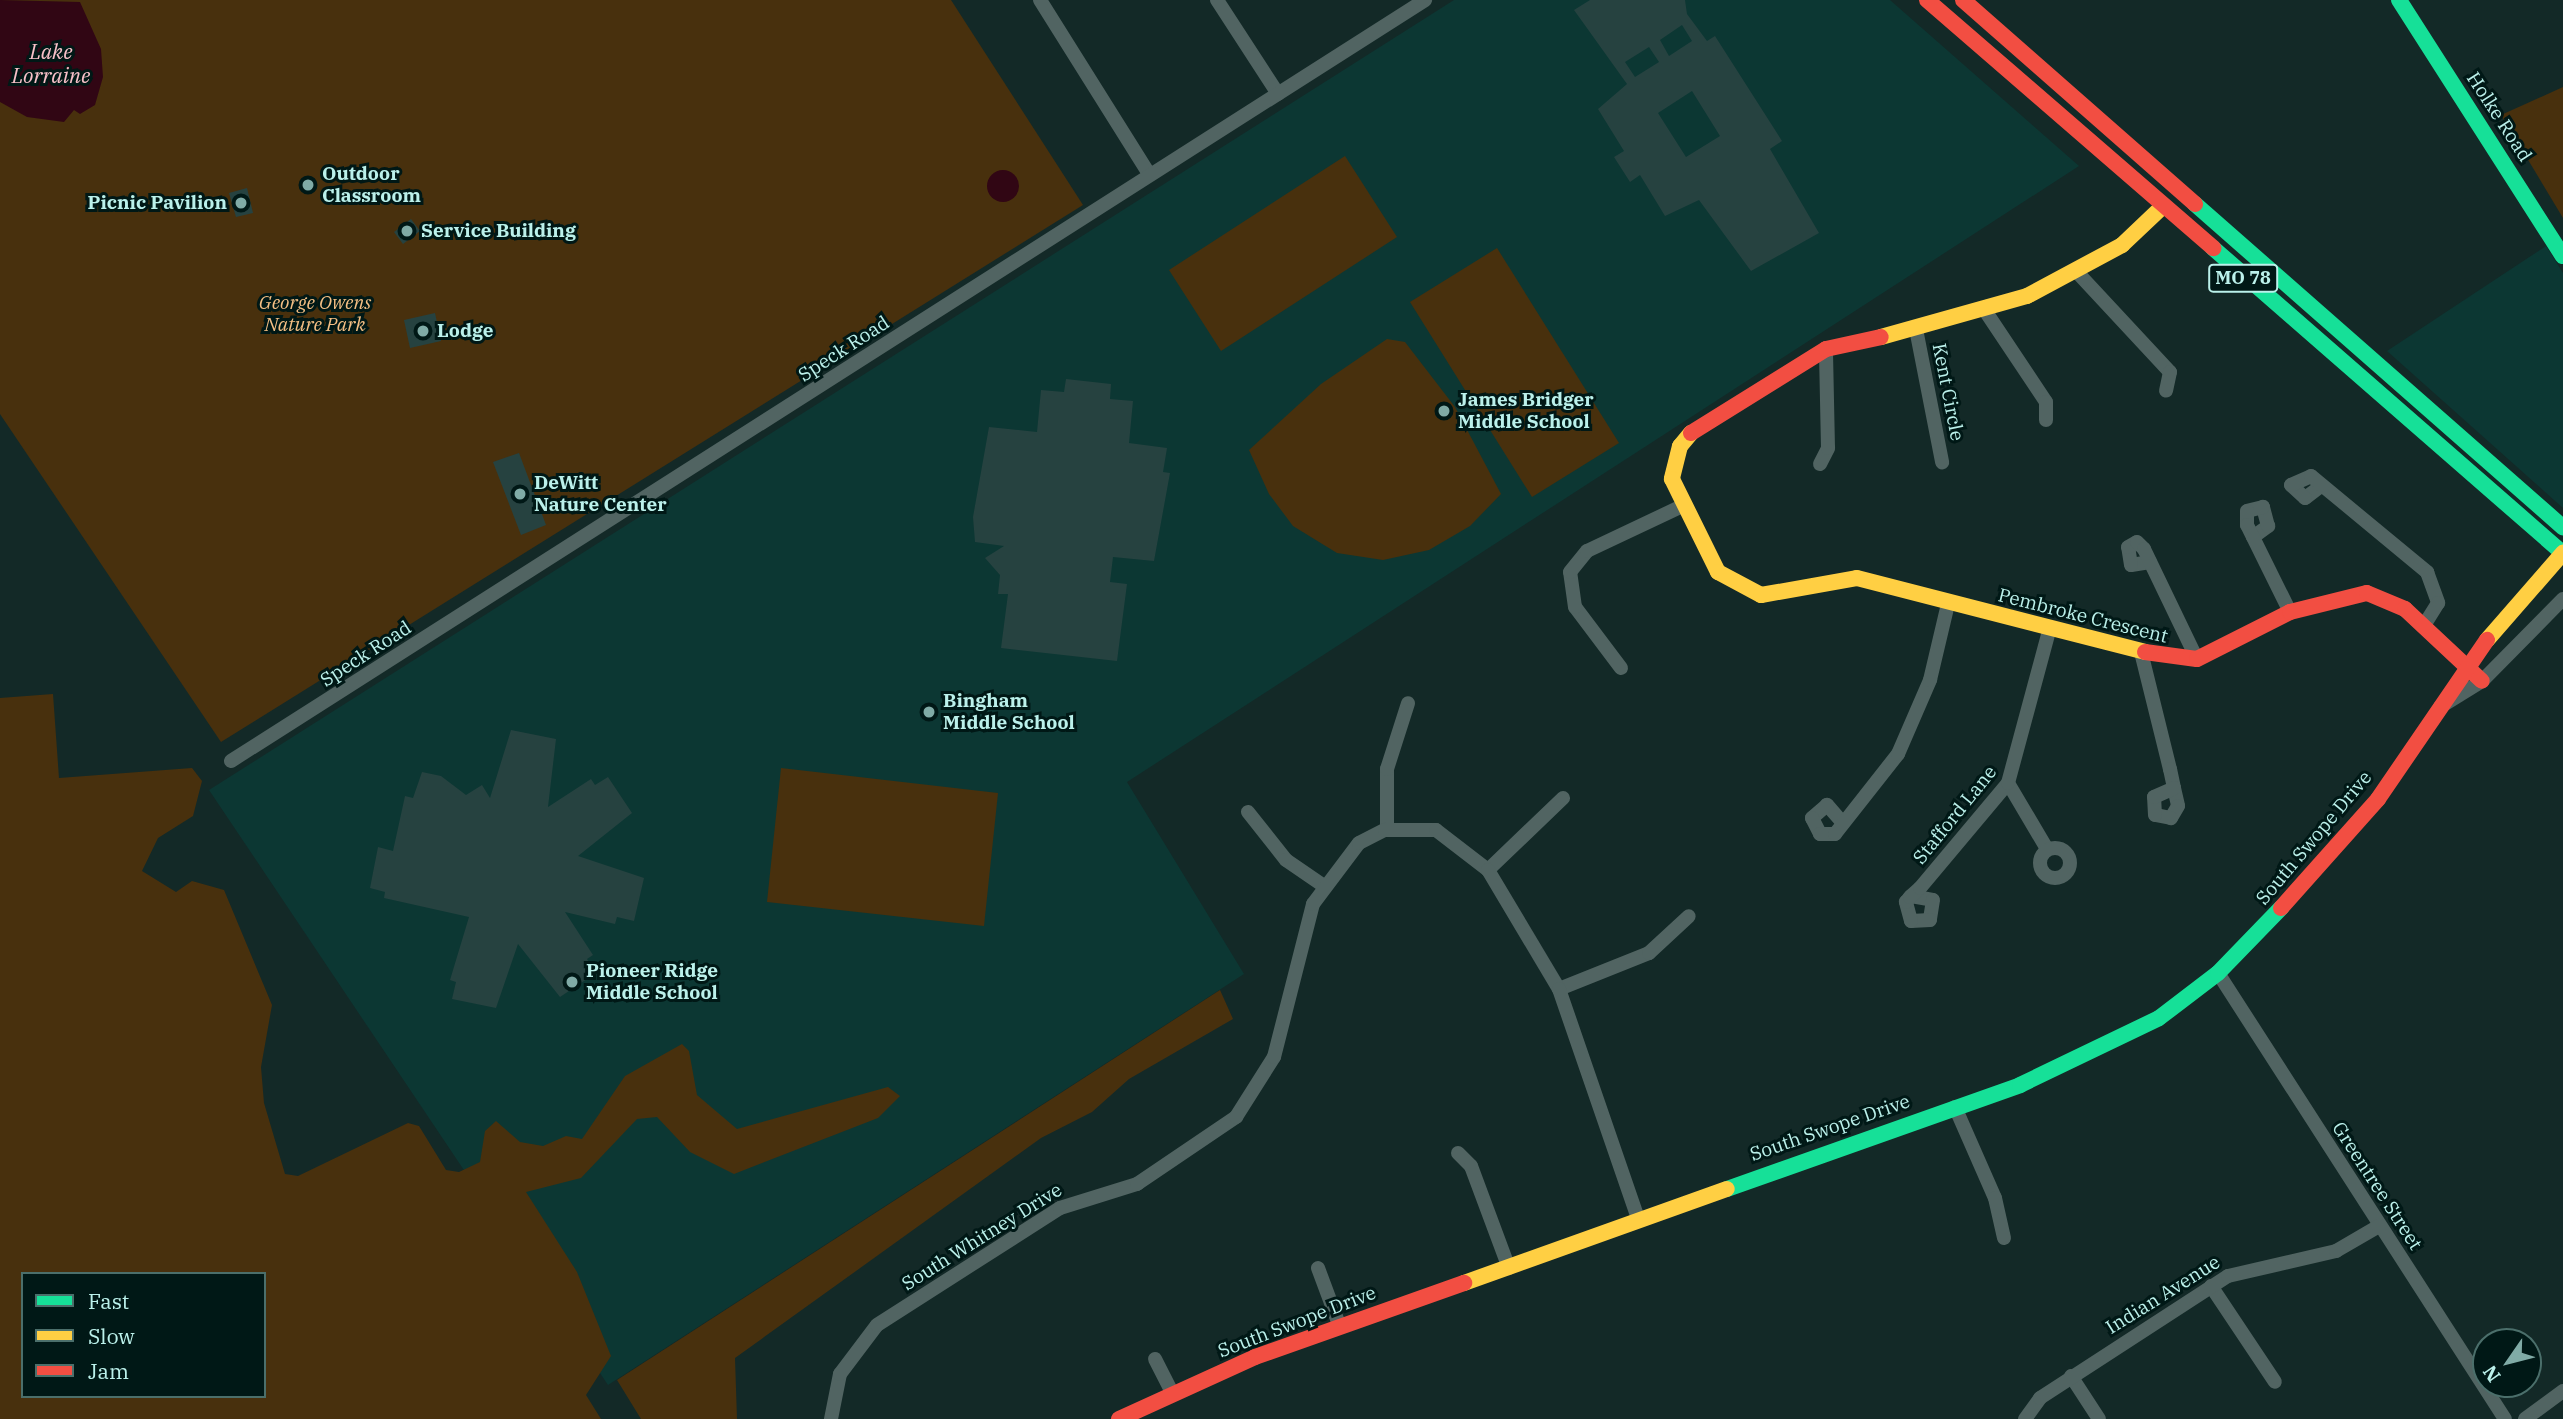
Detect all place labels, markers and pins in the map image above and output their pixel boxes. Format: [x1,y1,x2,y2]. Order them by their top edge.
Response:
place label: Outdoor Classroom [322,163,421,207]
marker: Outdoor Classroom [300,177,316,193]
place label: Picnic Pavilion [88,192,227,214]
marker: Picnic Pavilion [233,195,249,211]
place label: Service Building [421,220,576,242]
marker: Service Building [399,223,415,239]
place label: Lodge [437,320,493,342]
marker: Lodge [415,323,431,339]
place label: James Bridger Middle School [1458,389,1594,433]
marker: James Bridger Middle School [1436,403,1452,419]
place label: DeWitt Nature Center [534,472,667,516]
marker: DeWitt Nature Center [512,486,528,502]
place label: Bingham Middle School [943,690,1075,734]
marker: Bingham Middle School [921,704,937,720]
place label: Pioneer Ridge Middle School [586,960,718,1004]
marker: Pioneer Ridge Middle School [564,974,580,990]

